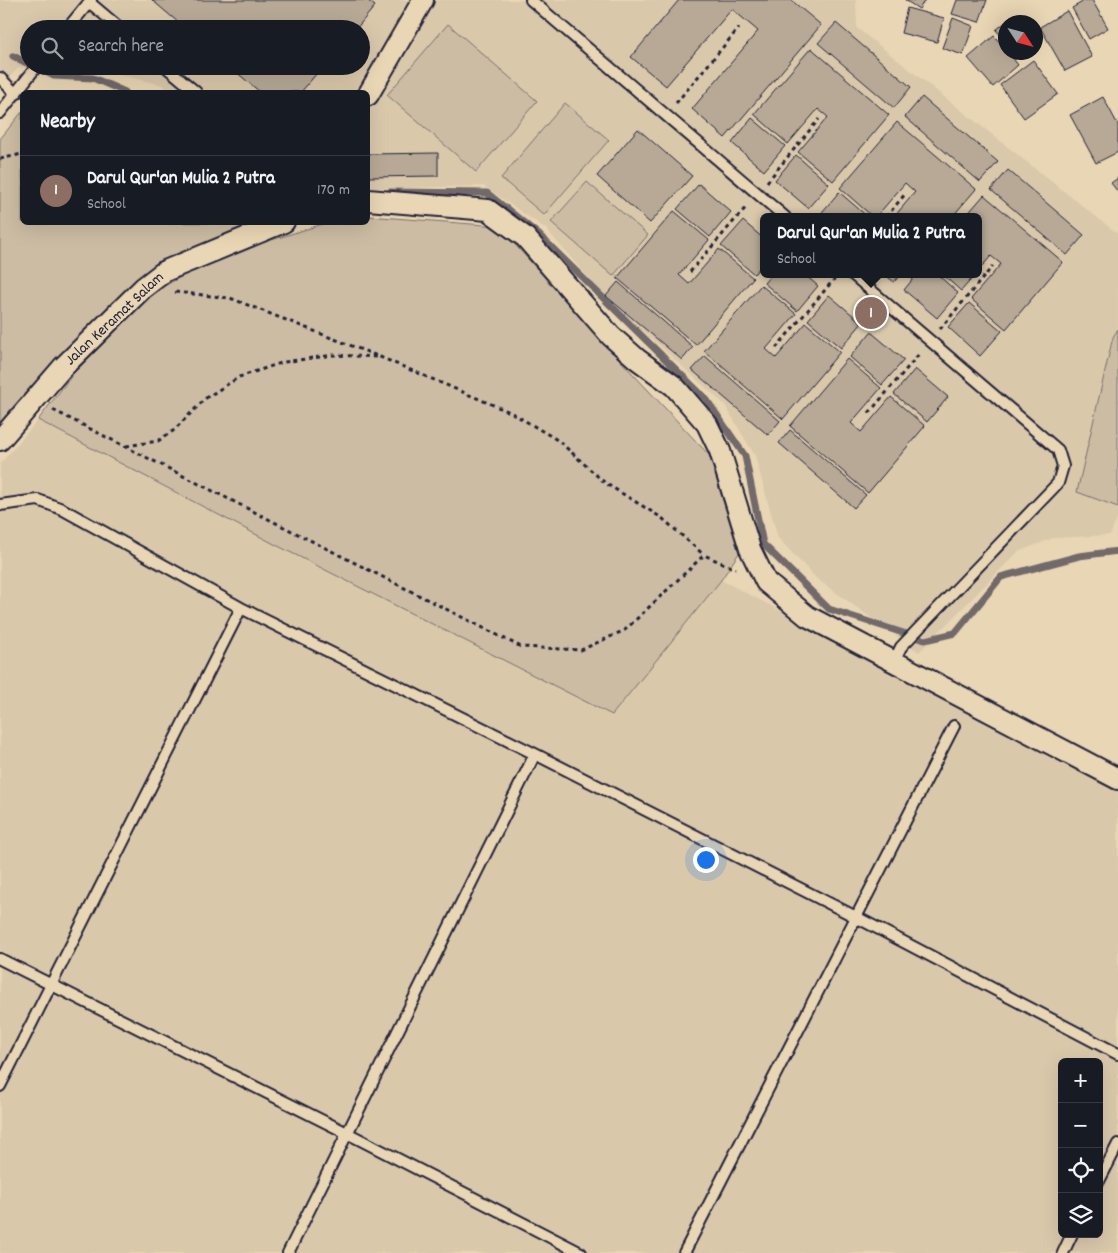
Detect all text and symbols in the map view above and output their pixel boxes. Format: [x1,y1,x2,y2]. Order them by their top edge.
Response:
north arrow [998,15,1043,60]
search box [20,20,370,75]
icon: search [38,34,66,62]
text: Search here [78,34,164,61]
text: Nearby [40,108,95,138]
text: Darul Qur'an Mulia 2 Putra [87,166,275,193]
text: 1 [54,179,58,202]
text: 170 m [317,179,350,202]
text: School [87,193,126,216]
popup [760,213,982,278]
text: Darul Qur'an Mulia 2 Putra [777,221,965,248]
text: School [777,248,816,271]
street label: Jalan Keramat Salam [60,267,170,371]
pin: 1 [855,294,887,332]
your location [693,847,719,873]
map controls [1058,1058,1103,1238]
button: + [1058,1058,1103,1103]
button: − [1058,1103,1103,1148]
button: locate [1058,1148,1103,1193]
button: layers [1058,1193,1103,1238]

